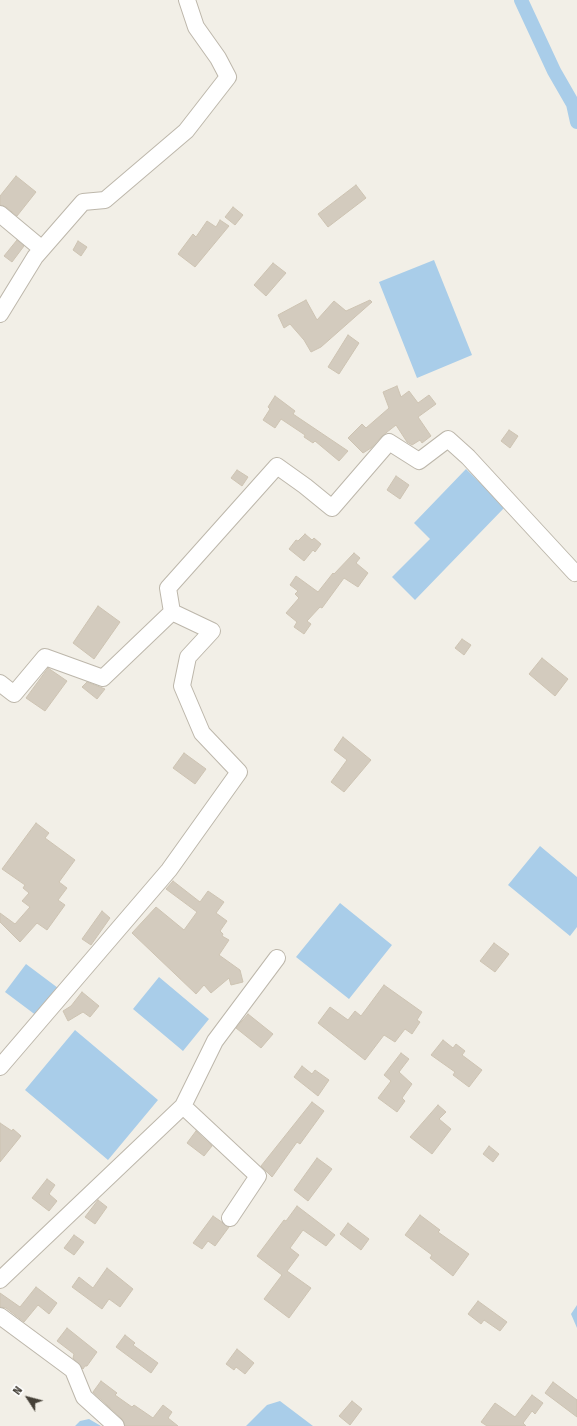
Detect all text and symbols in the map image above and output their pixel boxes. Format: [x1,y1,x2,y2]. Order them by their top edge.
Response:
north arrow [8,1378,48,1418]
text: N [10,1384,25,1397]

